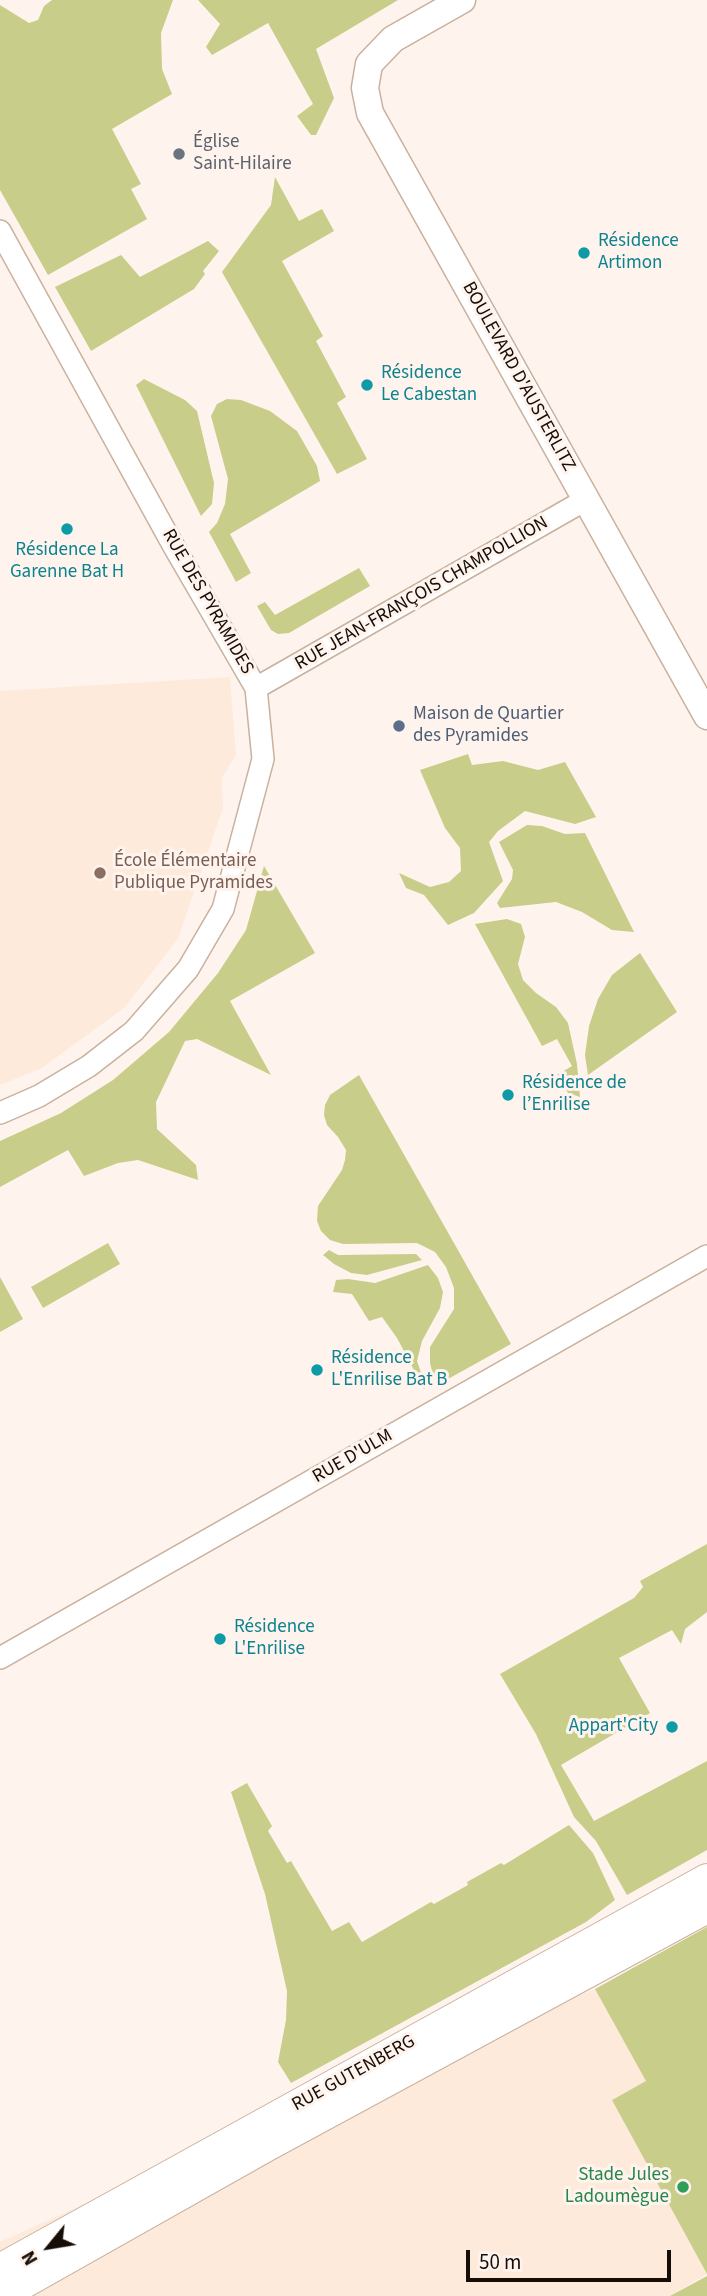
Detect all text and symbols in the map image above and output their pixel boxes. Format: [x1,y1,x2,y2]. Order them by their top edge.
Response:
place label: Église Saint-Hilaire [193,132,292,176]
marker: Église Saint-Hilaire [171,146,187,162]
place label: Résidence Artimon [598,231,679,275]
marker: Résidence Artimon [576,245,592,261]
street label: BOULEVARD D'AUSTERLITZ [456,278,580,476]
place label: Résidence Le Cabestan [381,363,477,407]
marker: Résidence Le Cabestan [359,377,375,393]
street label: RUE JEAN-FRANÇOIS CHAMPOLLION [291,512,553,676]
marker: Résidence La Garenne Bat H [59,521,75,537]
street label: RUE DES PYRAMIDES [156,525,258,679]
place label: Résidence La Garenne Bat H [10,540,124,584]
place label: Maison de Quartier des Pyramides [413,704,564,748]
marker: Maison de Quartier des Pyramides [391,718,407,734]
place label: École Élémentaire Publique Pyramides [114,851,273,895]
marker: École Élémentaire Publique Pyramides [92,865,108,881]
place label: Résidence de l’Enrilise [522,1073,626,1117]
marker: Résidence de l’Enrilise [500,1087,516,1103]
place label: Résidence L'Enrilise Bat B [331,1348,448,1392]
marker: Résidence L'Enrilise Bat B [309,1362,325,1378]
street label: RUE D'ULM [309,1425,397,1489]
place label: Résidence L'Enrilise [234,1617,315,1661]
marker: Résidence L'Enrilise [212,1631,228,1647]
place label: Appart'City [569,1716,658,1738]
marker: Appart'City [664,1719,680,1735]
street label: RUE GUTENBERG [289,2031,419,2117]
place label: Stade Jules Ladoumègue [565,2165,669,2209]
marker: Stade Jules Ladoumègue [675,2179,691,2195]
north arrow [14,2212,84,2282]
scale bar [469,2236,674,2280]
text: N [16,2246,45,2270]
text: 50 m [479,2247,521,2277]

